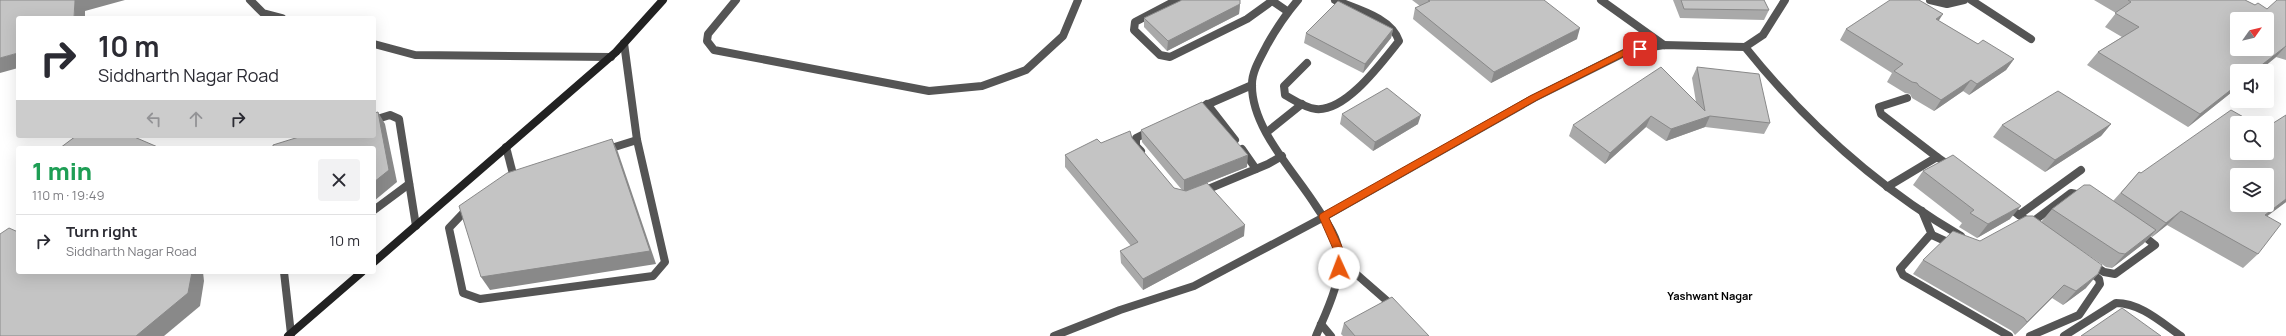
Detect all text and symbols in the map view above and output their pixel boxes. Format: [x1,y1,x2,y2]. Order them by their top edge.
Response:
north arrow [2230,12,2274,56]
map controls [2230,12,2274,212]
text: 10 m [98,27,159,65]
icon: right [32,32,84,84]
pin [1623,32,1657,66]
icon: arrive [1629,38,1651,60]
text: Siddharth Nagar Road [98,63,279,87]
button: sound [2230,64,2274,108]
icon: left [143,108,165,130]
icon: ahead [185,108,207,130]
icon: right [227,108,249,130]
button: search [2230,116,2274,160]
text: 1 min [32,154,92,187]
button: close [318,159,360,201]
button: layers [2230,168,2274,212]
text: 110 m · 19:49 [32,186,104,204]
text: Turn right [66,221,137,242]
icon: right [32,230,54,252]
text: 10 m [329,230,360,251]
text: Siddharth Nagar Road [66,242,197,260]
position arrow [1318,247,1360,289]
district label: Yashwant Nagar [1667,288,1753,303]

